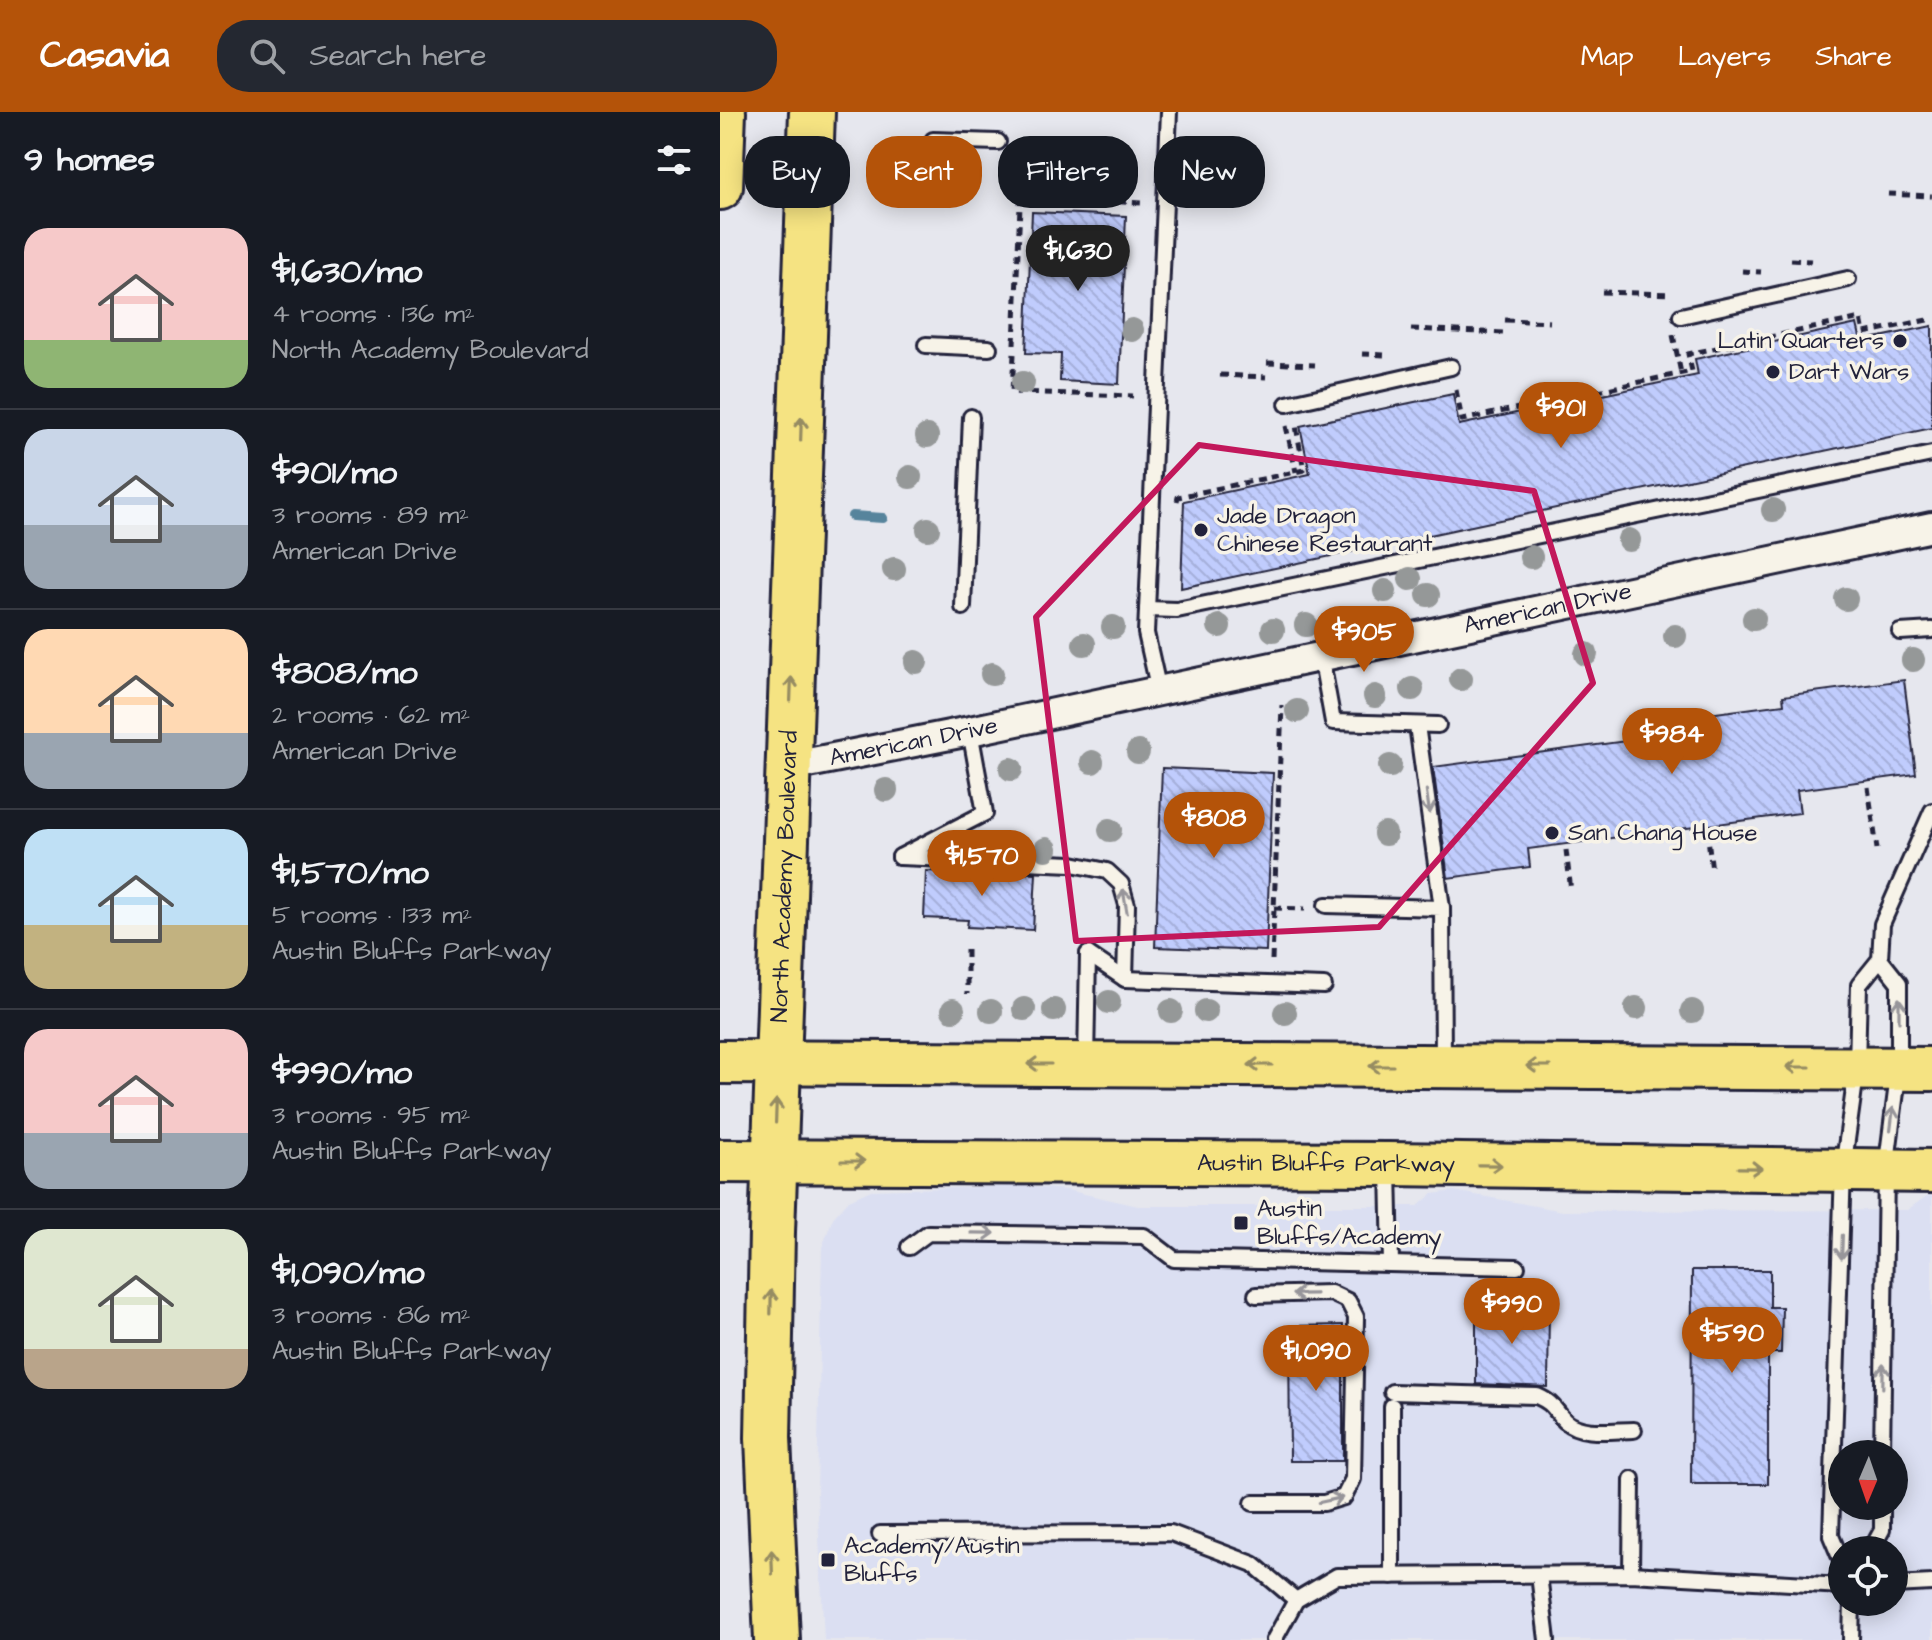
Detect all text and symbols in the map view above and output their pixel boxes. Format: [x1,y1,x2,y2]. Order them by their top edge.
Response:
search box [217,20,777,92]
text: Casavia [40,30,169,82]
icon: search [245,34,289,78]
text: Search here [309,35,486,77]
text: Map [1581,37,1634,76]
text: Layers [1678,37,1771,76]
text: Share [1815,37,1892,76]
text: 9 homes [24,136,155,184]
chip: Buy [744,136,850,208]
chip: Rent [866,136,982,208]
chip: Filters [998,136,1138,208]
chip: New [1154,136,1265,208]
icon: filters [652,138,696,182]
pin: $1,630 [1013,225,1143,293]
text: $1,630 [1044,233,1112,269]
text: $1,630/mo [272,248,422,296]
icon: home [88,260,184,356]
text: 4 rooms · 136 m² [272,296,475,332]
place label: Latin Quarters [1718,324,1884,358]
text: North Academy Boulevard [272,332,589,368]
marker: Latin Quarters [1891,332,1909,350]
place label: Dart Wars [1789,355,1909,389]
marker: Dart Wars [1764,363,1782,381]
pin: $901 [1514,382,1608,450]
text: $901 [1536,390,1586,426]
one-way arrow [794,416,809,443]
text: $901/mo [272,449,397,497]
icon: home [88,461,184,557]
text: 3 rooms · 89 m² [272,497,469,533]
place label: Jade Dragon Chinese Restaurant [1217,499,1433,561]
marker: Jade Dragon Chinese Restaurant [1192,521,1210,539]
text: American Drive [272,533,457,569]
street label: American Drive [1461,574,1635,643]
pin: $905 [1317,606,1411,674]
text: $905 [1332,614,1396,650]
text: $808/mo [272,649,418,697]
icon: home [88,661,184,757]
one-way arrow [784,676,799,703]
text: 2 rooms · 62 m² [272,697,470,733]
pin: $984 [1625,708,1719,776]
street label: American Drive [826,709,1001,775]
text: $984 [1640,716,1704,752]
street label: North Academy Boulevard [762,730,807,1023]
text: American Drive [272,733,457,769]
one-way arrow [1420,788,1435,815]
pin: $808 [1167,792,1261,860]
text: $808 [1182,800,1246,836]
place label: San Chang House [1568,816,1758,851]
marker: San Chang House [1543,824,1561,842]
pin: $1,570 [917,830,1047,898]
text: $1,570 [945,838,1019,874]
text: $1,570/mo [272,849,429,897]
icon: home [88,861,184,957]
one-way arrow [1116,889,1131,915]
text: 5 rooms · 133 m² [272,897,472,933]
text: Austin Bluffs Parkway [272,933,552,969]
one-way arrow [1891,997,1907,1024]
text: $990/mo [272,1049,412,1097]
one-way arrow [1026,1056,1053,1072]
one-way arrow [1247,1057,1274,1073]
one-way arrow [1368,1058,1395,1074]
one-way arrow [1525,1058,1552,1074]
one-way arrow [1785,1059,1812,1075]
icon: home [88,1061,184,1157]
text: 3 rooms · 95 m² [272,1097,471,1133]
one-way arrow [769,1098,784,1125]
one-way arrow [1885,1106,1900,1133]
text: Austin Bluffs Parkway [272,1133,552,1169]
street label: Austin Bluffs Parkway [1197,1146,1455,1183]
one-way arrow [839,1153,866,1169]
one-way arrow [1476,1157,1503,1173]
one-way arrow [1736,1160,1763,1176]
place label: Austin Bluffs/Academy [1257,1192,1441,1255]
marker: Austin Bluffs/Academy [1232,1214,1250,1232]
one-way arrow [969,1225,996,1241]
one-way arrow [1834,1233,1850,1260]
text: $1,090/mo [272,1249,425,1297]
icon: home [88,1261,184,1357]
pin: $990 [1465,1278,1559,1346]
one-way arrow [1291,1286,1318,1301]
text: $990 [1482,1286,1542,1322]
one-way arrow [763,1289,778,1316]
text: 3 rooms · 86 m² [272,1297,471,1333]
pin: $590 [1685,1307,1779,1375]
text: $590 [1700,1315,1764,1351]
pin: $1,090 [1251,1325,1381,1393]
text: Austin Bluffs Parkway [272,1333,552,1369]
text: $1,090 [1281,1333,1351,1369]
one-way arrow [1875,1363,1891,1390]
north arrow [1828,1440,1908,1520]
map controls [1828,1440,1908,1616]
one-way arrow [1317,1492,1343,1507]
place label: Academy/Austin Bluffs [844,1529,1020,1591]
button: locate [1828,1536,1908,1616]
one-way arrow [764,1549,779,1576]
marker: Academy/Austin Bluffs [819,1551,837,1569]

